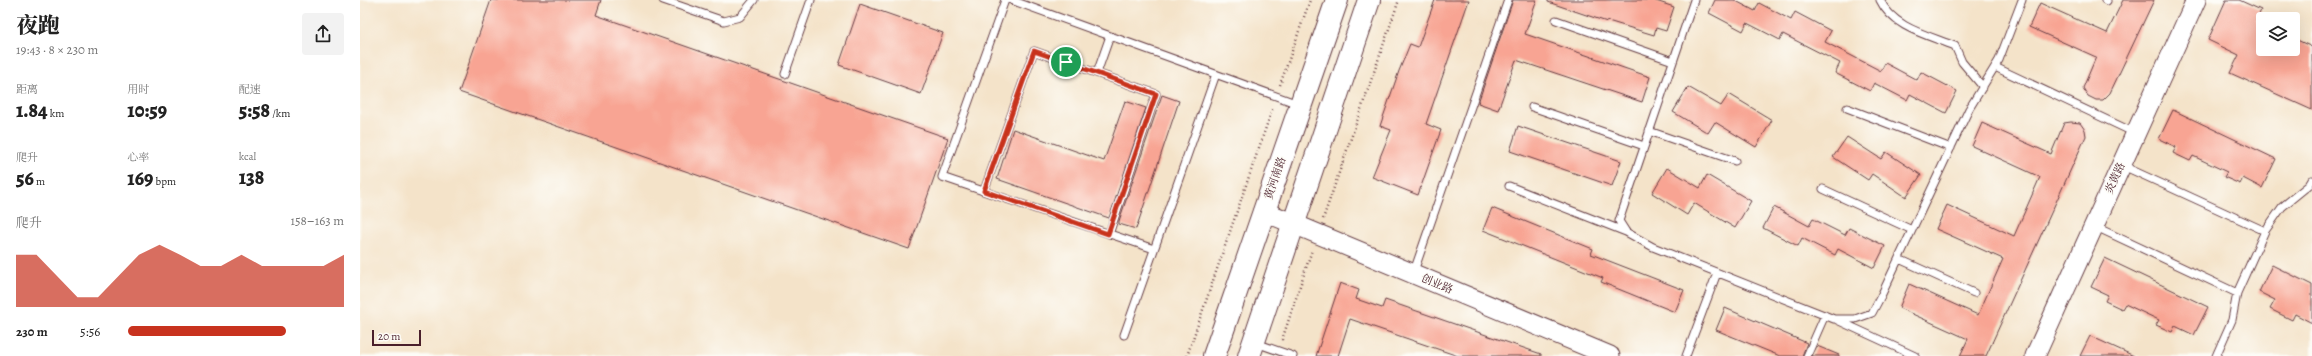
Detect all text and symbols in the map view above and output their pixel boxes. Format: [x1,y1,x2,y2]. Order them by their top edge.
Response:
text: 夜跑 [16,11,60,41]
map controls [2256,12,2300,56]
button: layers [2256,12,2300,56]
button: share [302,13,344,55]
text: 19:43 · 8 × 230 m [16,41,98,58]
pin [1049,45,1083,79]
icon: arrive [1055,51,1077,73]
text: 距离 [16,82,38,97]
text: 用时 [127,82,149,97]
text: 配速 [239,82,261,97]
text: 1.84 [16,97,48,124]
text: 10:59 [127,97,167,124]
text: 5:58 [239,97,270,124]
text: km [48,106,64,121]
text: /km [270,106,290,121]
text: kcal [239,149,256,164]
text: 爬升 [16,150,38,165]
text: 心率 [127,150,149,165]
street label: 黄河南路 [1261,155,1289,201]
street label: 炎黄路 [2101,160,2129,196]
text: 138 [239,164,264,191]
text: 56 [16,165,34,192]
text: 169 [127,165,153,192]
text: m [34,174,45,189]
text: bpm [153,174,176,189]
text: 158–163 m [291,212,344,229]
text: 爬升 [16,214,42,231]
street label: 创业路 [1419,271,1455,297]
text: 230 m [16,323,48,340]
text: 5:56 [80,323,100,340]
scale bar [372,328,421,347]
text: 20 m [378,329,400,344]

